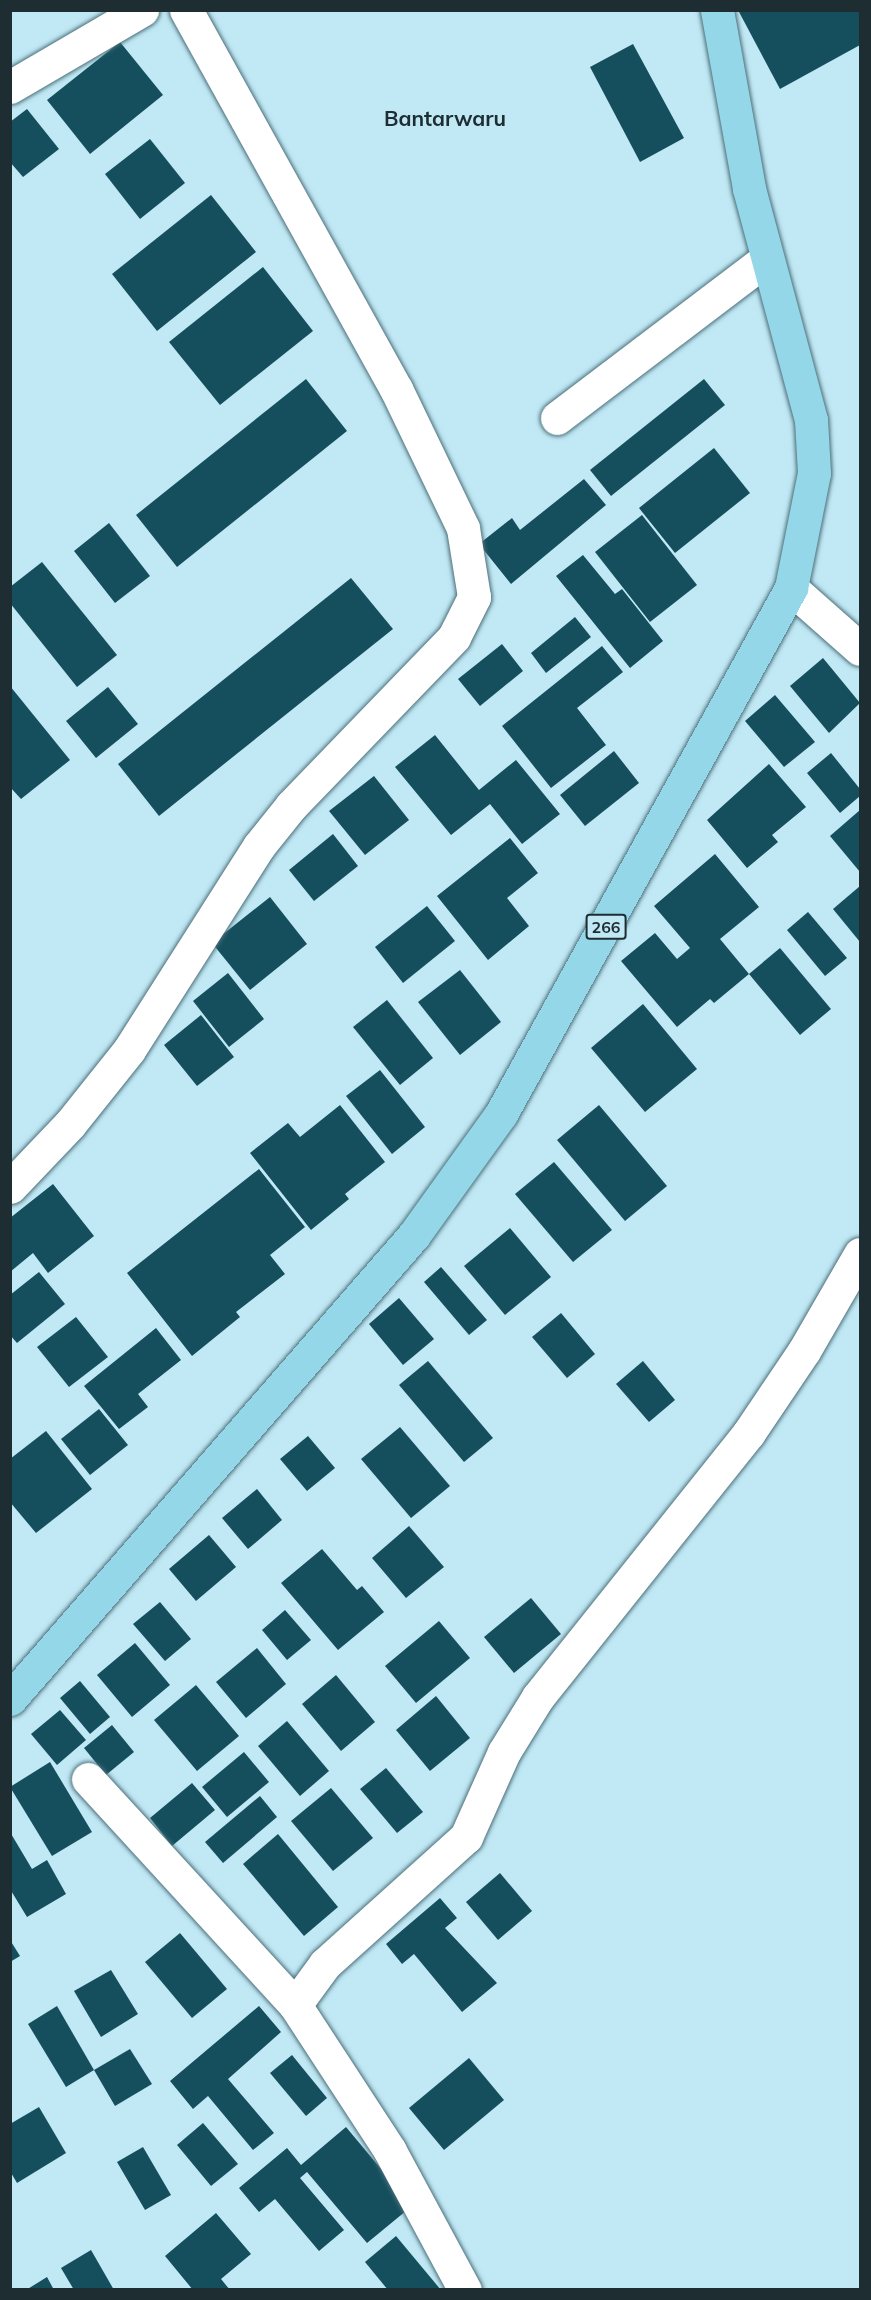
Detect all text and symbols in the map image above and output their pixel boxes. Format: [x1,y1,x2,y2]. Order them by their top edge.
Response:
district label: Bantarwaru [384,105,506,131]
road number: 266 [585,914,627,940]

